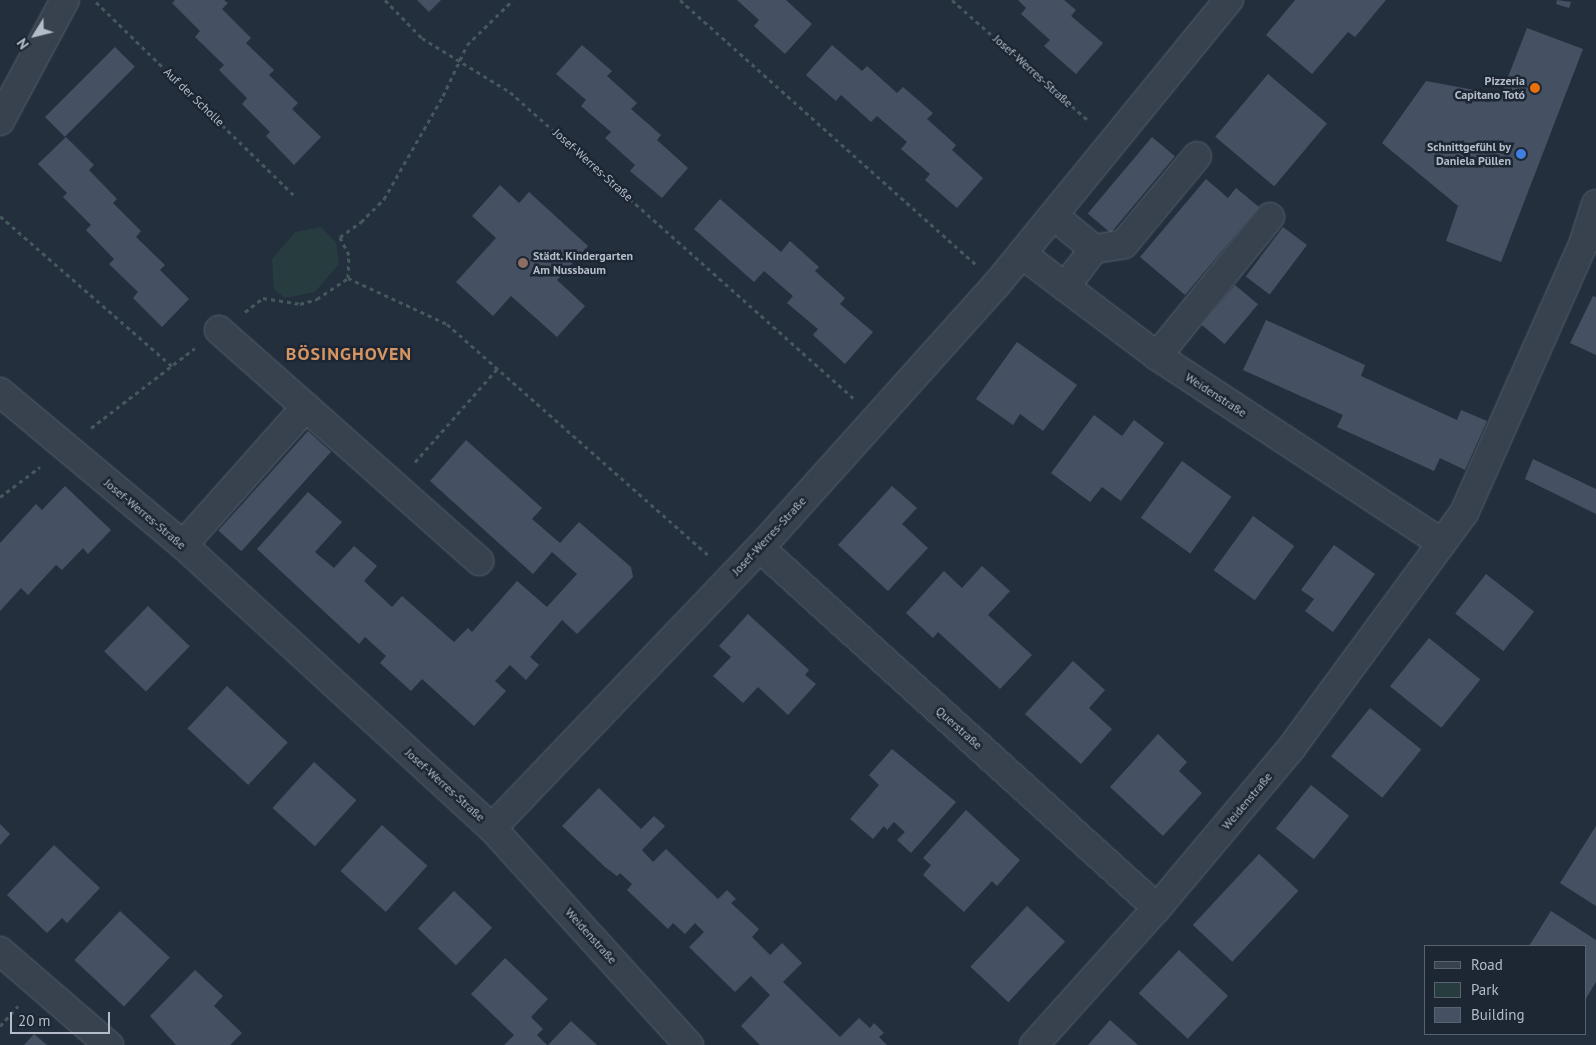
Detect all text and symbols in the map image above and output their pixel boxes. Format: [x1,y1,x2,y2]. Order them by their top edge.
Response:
north arrow [10,10,60,60]
street label: Josef-Werres-Straße [990,32,1076,110]
text: N [13,35,33,53]
street label: Auf der Scholle [161,65,227,129]
place label: Pizzeria Capitano Totó [1454,74,1525,102]
marker: Pizzeria Capitano Totó [1529,82,1541,94]
street label: Josef-Werres-Straße [550,126,636,204]
place label: Schnittgefühl by Daniela Püllen [1427,140,1511,168]
marker: Schnittgefühl by Daniela Püllen [1515,148,1527,160]
place label: Städt. Kindergarten Am Nussbaum [533,249,634,277]
marker: Städt. Kindergarten Am Nussbaum [517,257,529,269]
district label: BÖSINGHOVEN [284,343,414,365]
street label: Weidenstraße [1183,370,1249,420]
street label: Josef-Werres-Straße [101,476,189,552]
street label: Josef-Werres-Straße [729,494,809,578]
street label: Querstraße [933,704,985,752]
street label: Josef-Werres-Straße [402,746,488,824]
street label: Weidenstraße [1219,769,1275,833]
street label: Weidenstraße [562,905,620,967]
legend [1424,945,1586,1035]
text: Road [1471,955,1503,974]
text: Park [1471,980,1499,999]
scale bar [12,1002,112,1034]
text: Building [1471,1005,1525,1024]
text: 20 m [18,1011,51,1030]

